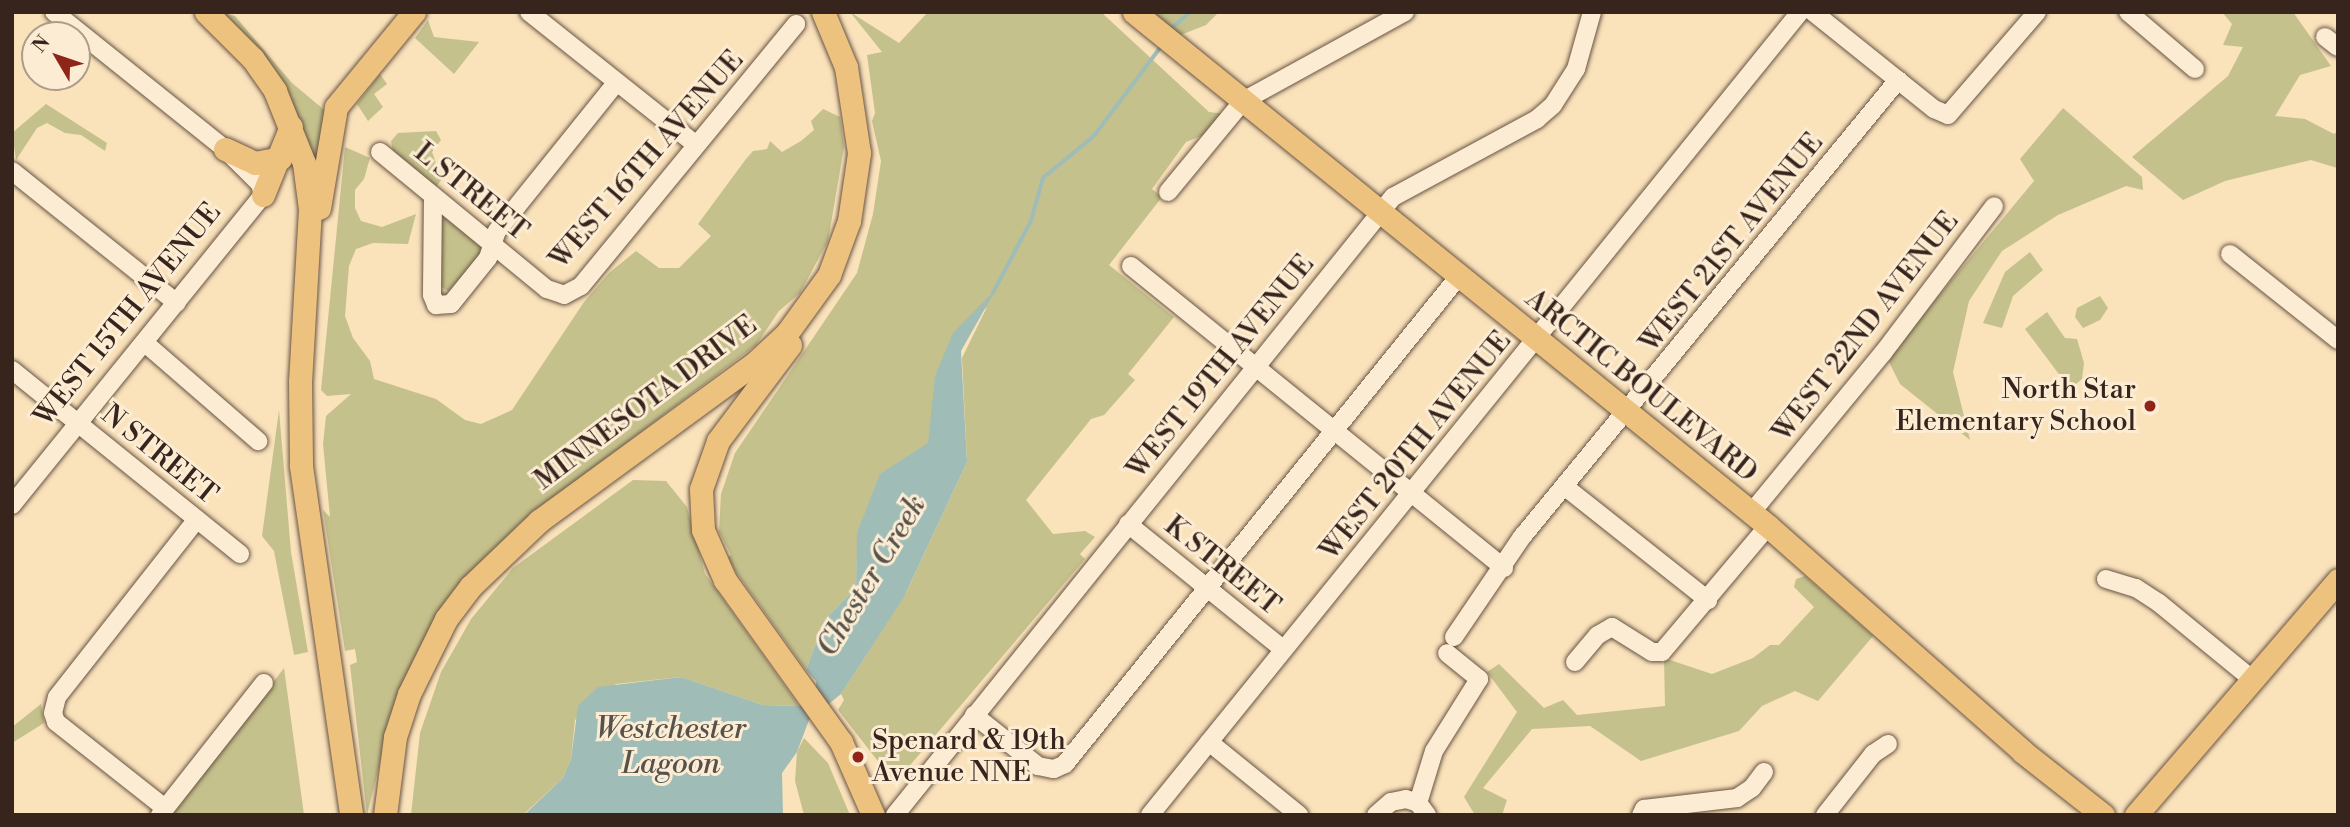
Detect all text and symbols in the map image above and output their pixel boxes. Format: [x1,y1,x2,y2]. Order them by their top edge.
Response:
north arrow [21,21,91,91]
text: N [27,31,55,57]
street label: WEST 16TH AVENUE [543,44,751,276]
street label: WEST 21ST AVENUE [1633,127,1831,359]
street label: L STREET [407,136,535,248]
street label: WEST 15TH AVENUE [28,196,228,434]
street label: WEST 22ND AVENUE [1766,205,1966,449]
street label: WEST 19TH AVENUE [1120,248,1322,486]
street label: ARCTIC BOULEVARD [1518,282,1764,490]
street label: MINNESOTA DRIVE [528,308,764,498]
street label: WEST 20TH AVENUE [1313,325,1519,567]
place label: North Star Elementary School [1895,373,2136,439]
street label: N STREET [94,398,224,512]
marker: North Star Elementary School [2142,398,2158,414]
water label: Chester Creek [810,489,934,663]
street label: K STREET [1157,509,1287,623]
water label: Westchester Lagoon [596,711,746,782]
place label: Spenard & 19th Avenue NNE [872,724,1066,790]
marker: Spenard & 19th Avenue NNE [850,749,866,765]

